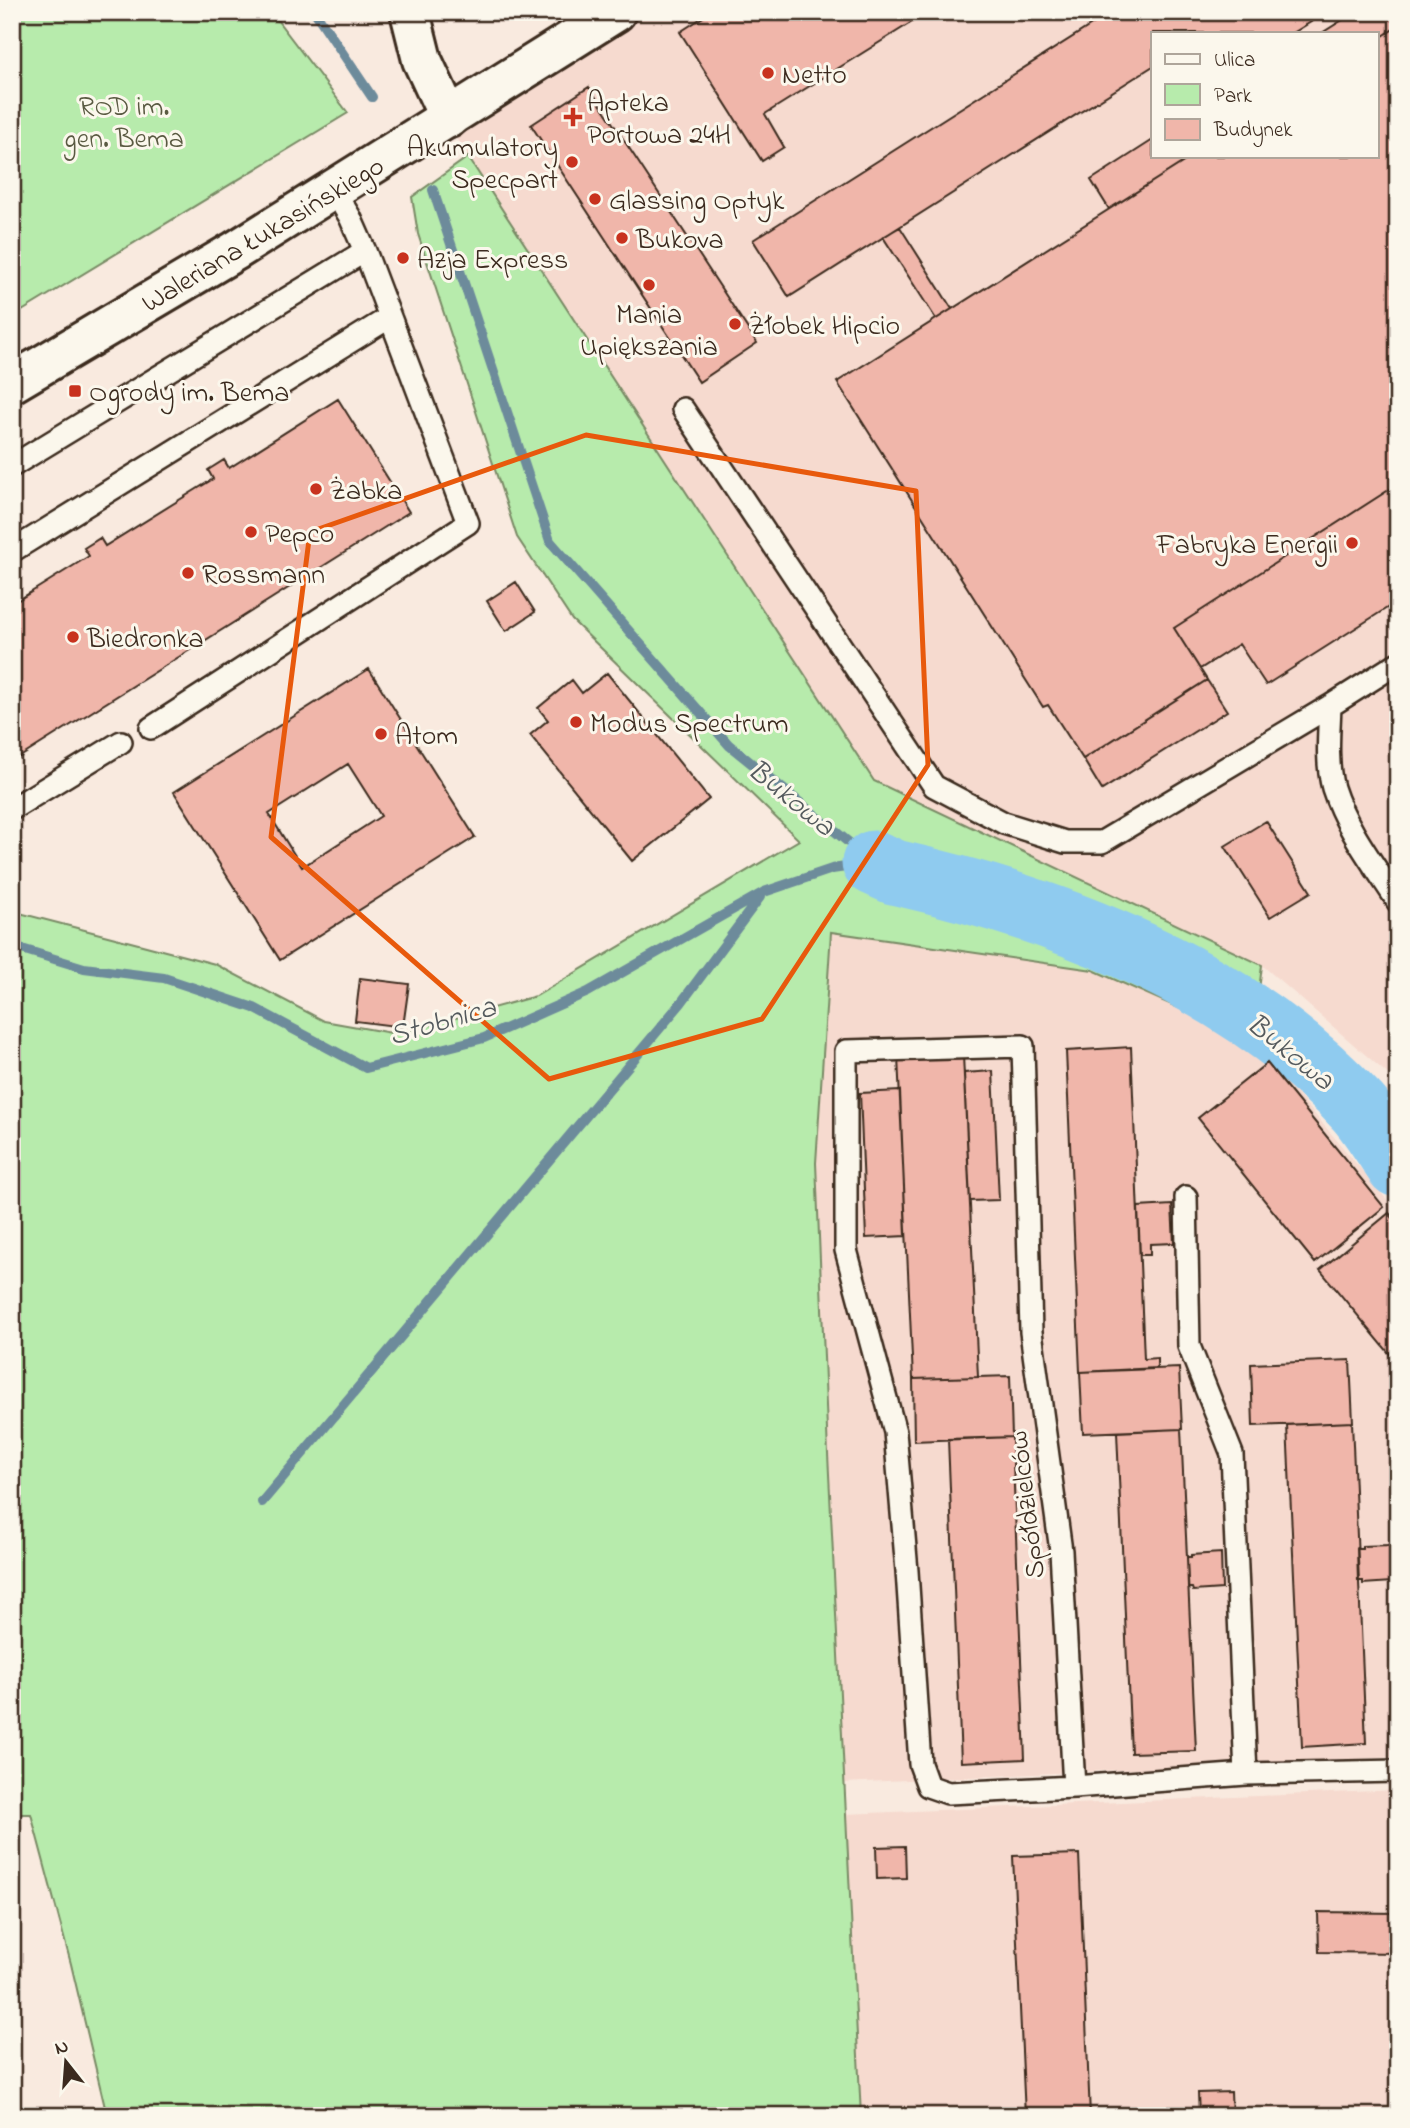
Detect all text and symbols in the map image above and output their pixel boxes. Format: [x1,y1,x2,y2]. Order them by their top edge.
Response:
legend [1151,32,1378,158]
text: Ulica [1214,46,1255,76]
place label: Netto [782,56,847,97]
marker: Netto [760,65,776,81]
text: Park [1214,82,1253,112]
place label: Apteka Portowa 24H [587,84,731,157]
park label: ROD im. gen. Bema [63,88,184,161]
marker: Apteka Portowa 24H [565,109,581,125]
text: Budynek [1213,116,1293,148]
place label: Akumulatory Specpart [407,129,558,202]
street label: Waleriana Łukasińskiego [135,147,393,325]
marker: Akumulatory Specpart [564,154,580,170]
place label: Glassing Optyk [609,182,785,223]
marker: Glassing Optyk [587,191,603,207]
place label: Bukova [635,221,724,262]
marker: Bukova [614,230,630,246]
place label: Azja Express [417,241,568,282]
marker: Azja Express [395,250,411,266]
marker: Mania Upiększania [641,277,657,293]
place label: Mania Upiększania [580,296,718,369]
place label: Żłobek Hipcio [749,307,900,348]
marker: Żłobek Hipcio [727,316,743,332]
place label: Ogrody im. Bema [89,374,289,415]
marker: Ogrody im. Bema [67,383,83,399]
place label: Żabka [330,472,402,513]
marker: Żabka [308,481,324,497]
place label: Pepco [265,515,334,556]
marker: Pepco [243,524,259,540]
place label: Fabryka Energii [1156,526,1338,567]
marker: Fabryka Energii [1344,535,1360,551]
place label: Rossmann [202,556,325,597]
marker: Rossmann [180,565,196,581]
place label: Biedronka [86,620,204,661]
marker: Biedronka [65,629,81,645]
place label: Modus Spectrum [590,705,788,746]
marker: Modus Spectrum [568,714,584,730]
place label: Atom [395,717,458,758]
marker: Atom [373,726,389,742]
water label: Bukowa [737,750,844,849]
water label: Stobnica [384,986,502,1059]
water label: Bukowa [1236,1004,1343,1103]
street label: Spółdzielców [999,1428,1058,1581]
north arrow [32,2026,102,2096]
text: N [52,2033,72,2063]

